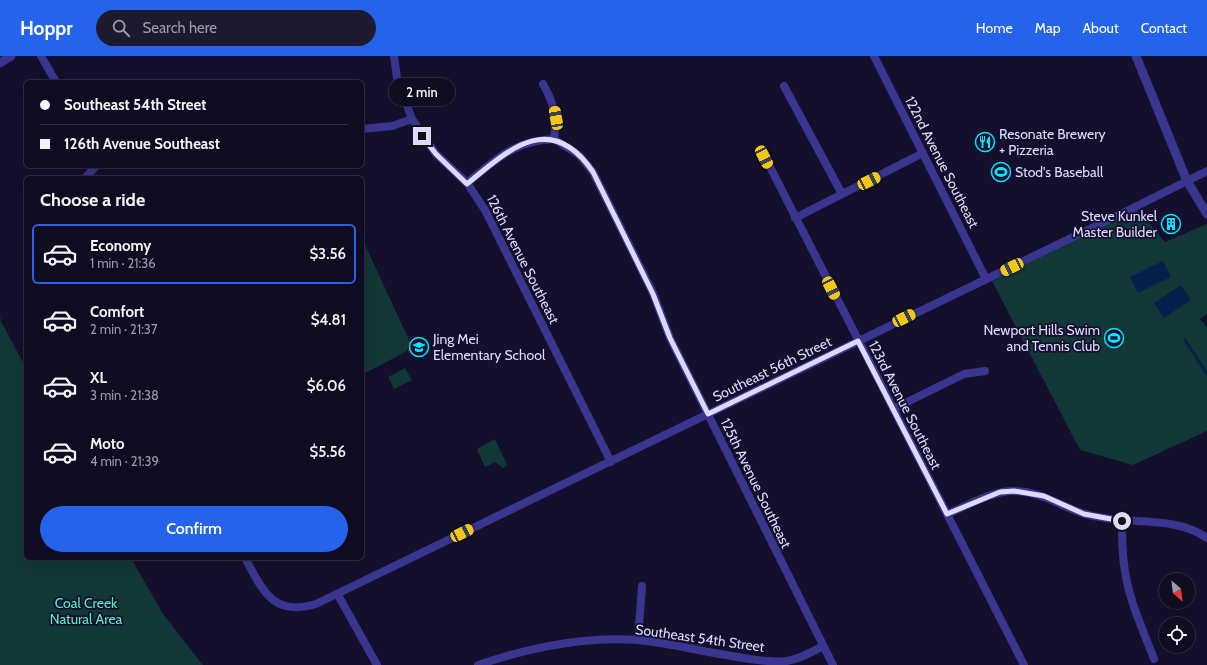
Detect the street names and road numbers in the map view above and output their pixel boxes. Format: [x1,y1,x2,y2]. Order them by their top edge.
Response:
street label: 122nd Avenue Southeast [901,93,983,231]
street label: 126th Avenue Southeast [483,191,564,327]
street label: Southeast 56th Street [710,332,835,406]
street label: 123rd Avenue Southeast [865,338,945,473]
street label: 125th Avenue Southeast [717,415,795,551]
street label: Southeast 54th Street [634,620,766,656]

